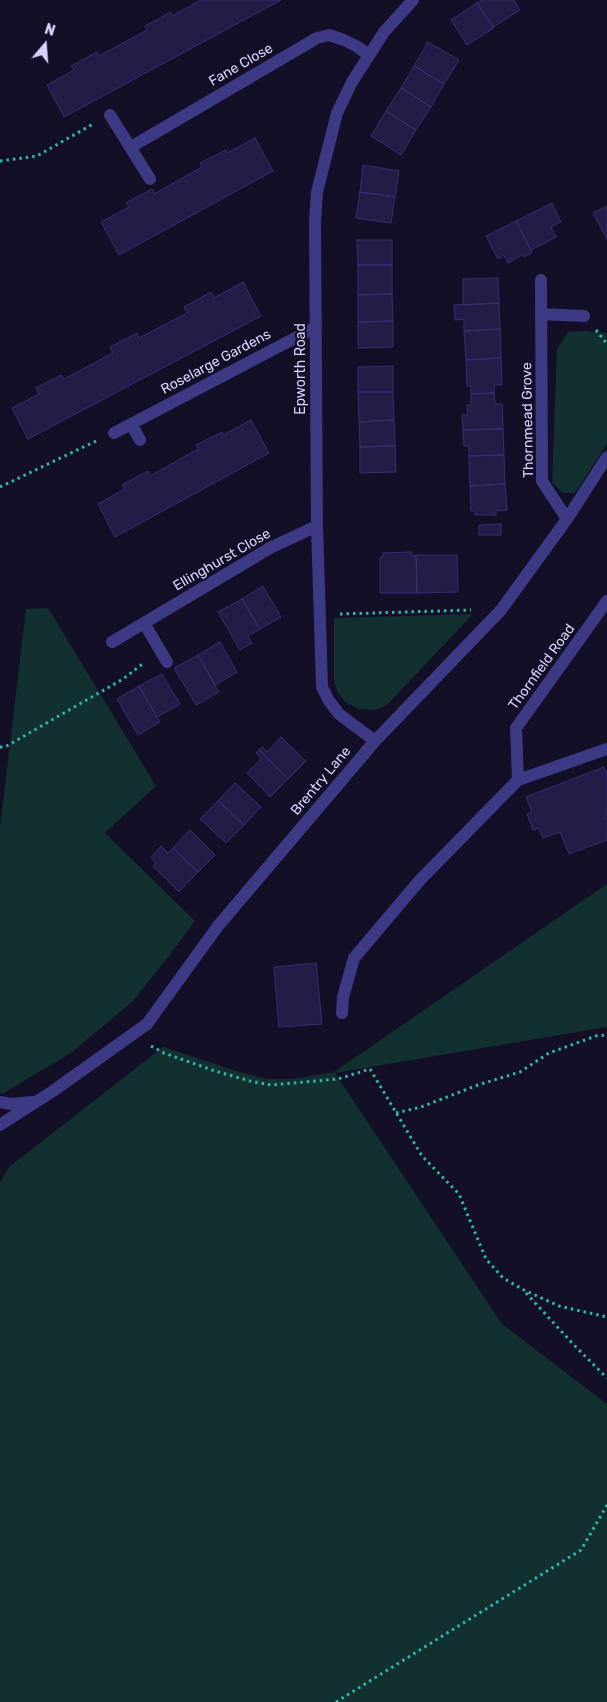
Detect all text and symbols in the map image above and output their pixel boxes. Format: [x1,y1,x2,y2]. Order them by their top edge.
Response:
north arrow [20,20,70,70]
text: N [42,21,57,40]
street label: Fane Close [206,40,276,90]
street label: Epworth Road [293,323,309,415]
street label: Roselarge Gardens [158,326,274,398]
street label: Thornmead Grove [519,362,537,478]
street label: Ellinghurst Close [170,525,274,595]
street label: Thornfield Road [505,621,579,713]
street label: Brentry Lane [287,743,355,819]

